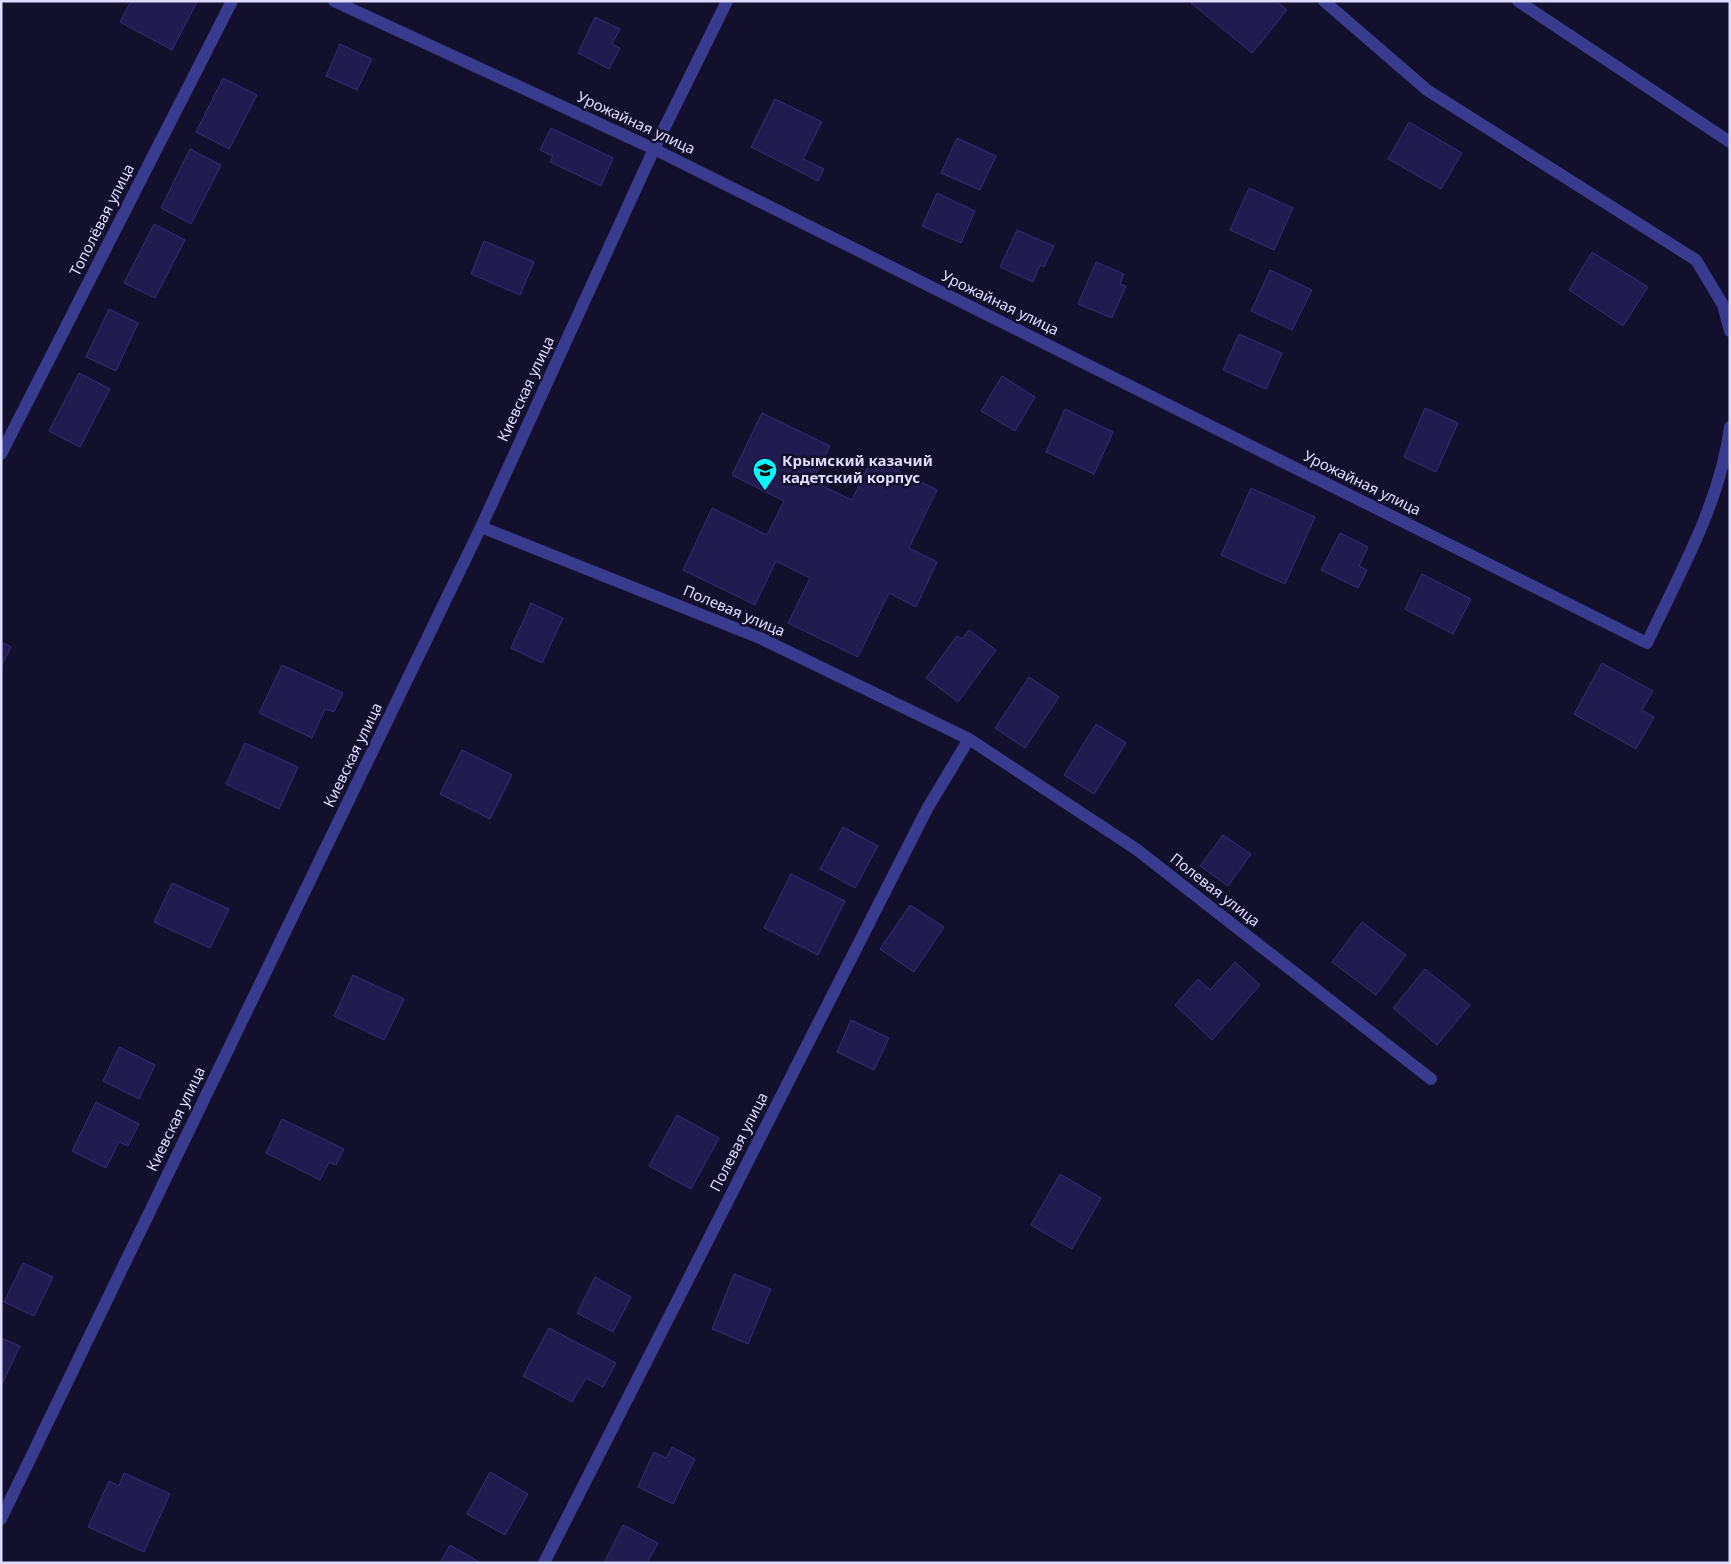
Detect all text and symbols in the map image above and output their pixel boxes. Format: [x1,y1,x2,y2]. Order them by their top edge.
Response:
street label: Урожайная улица [574,86,699,158]
street label: Тополёвая улица [64,160,138,279]
street label: Урожайная улица [938,265,1062,339]
street label: Киевская улица [492,333,558,444]
street label: Урожайная улица [1300,445,1424,519]
place label: Крымский казачий кадетский корпус [782,450,933,487]
school or university icon: Крымский казачий кадетский корпус [752,457,778,491]
street label: Полевая улица [680,580,788,641]
street label: Киевская улица [318,699,386,810]
street label: Полевая улица [1167,848,1265,931]
street label: Киевская улица [141,1063,209,1174]
street label: Полевая улица [704,1089,772,1195]

